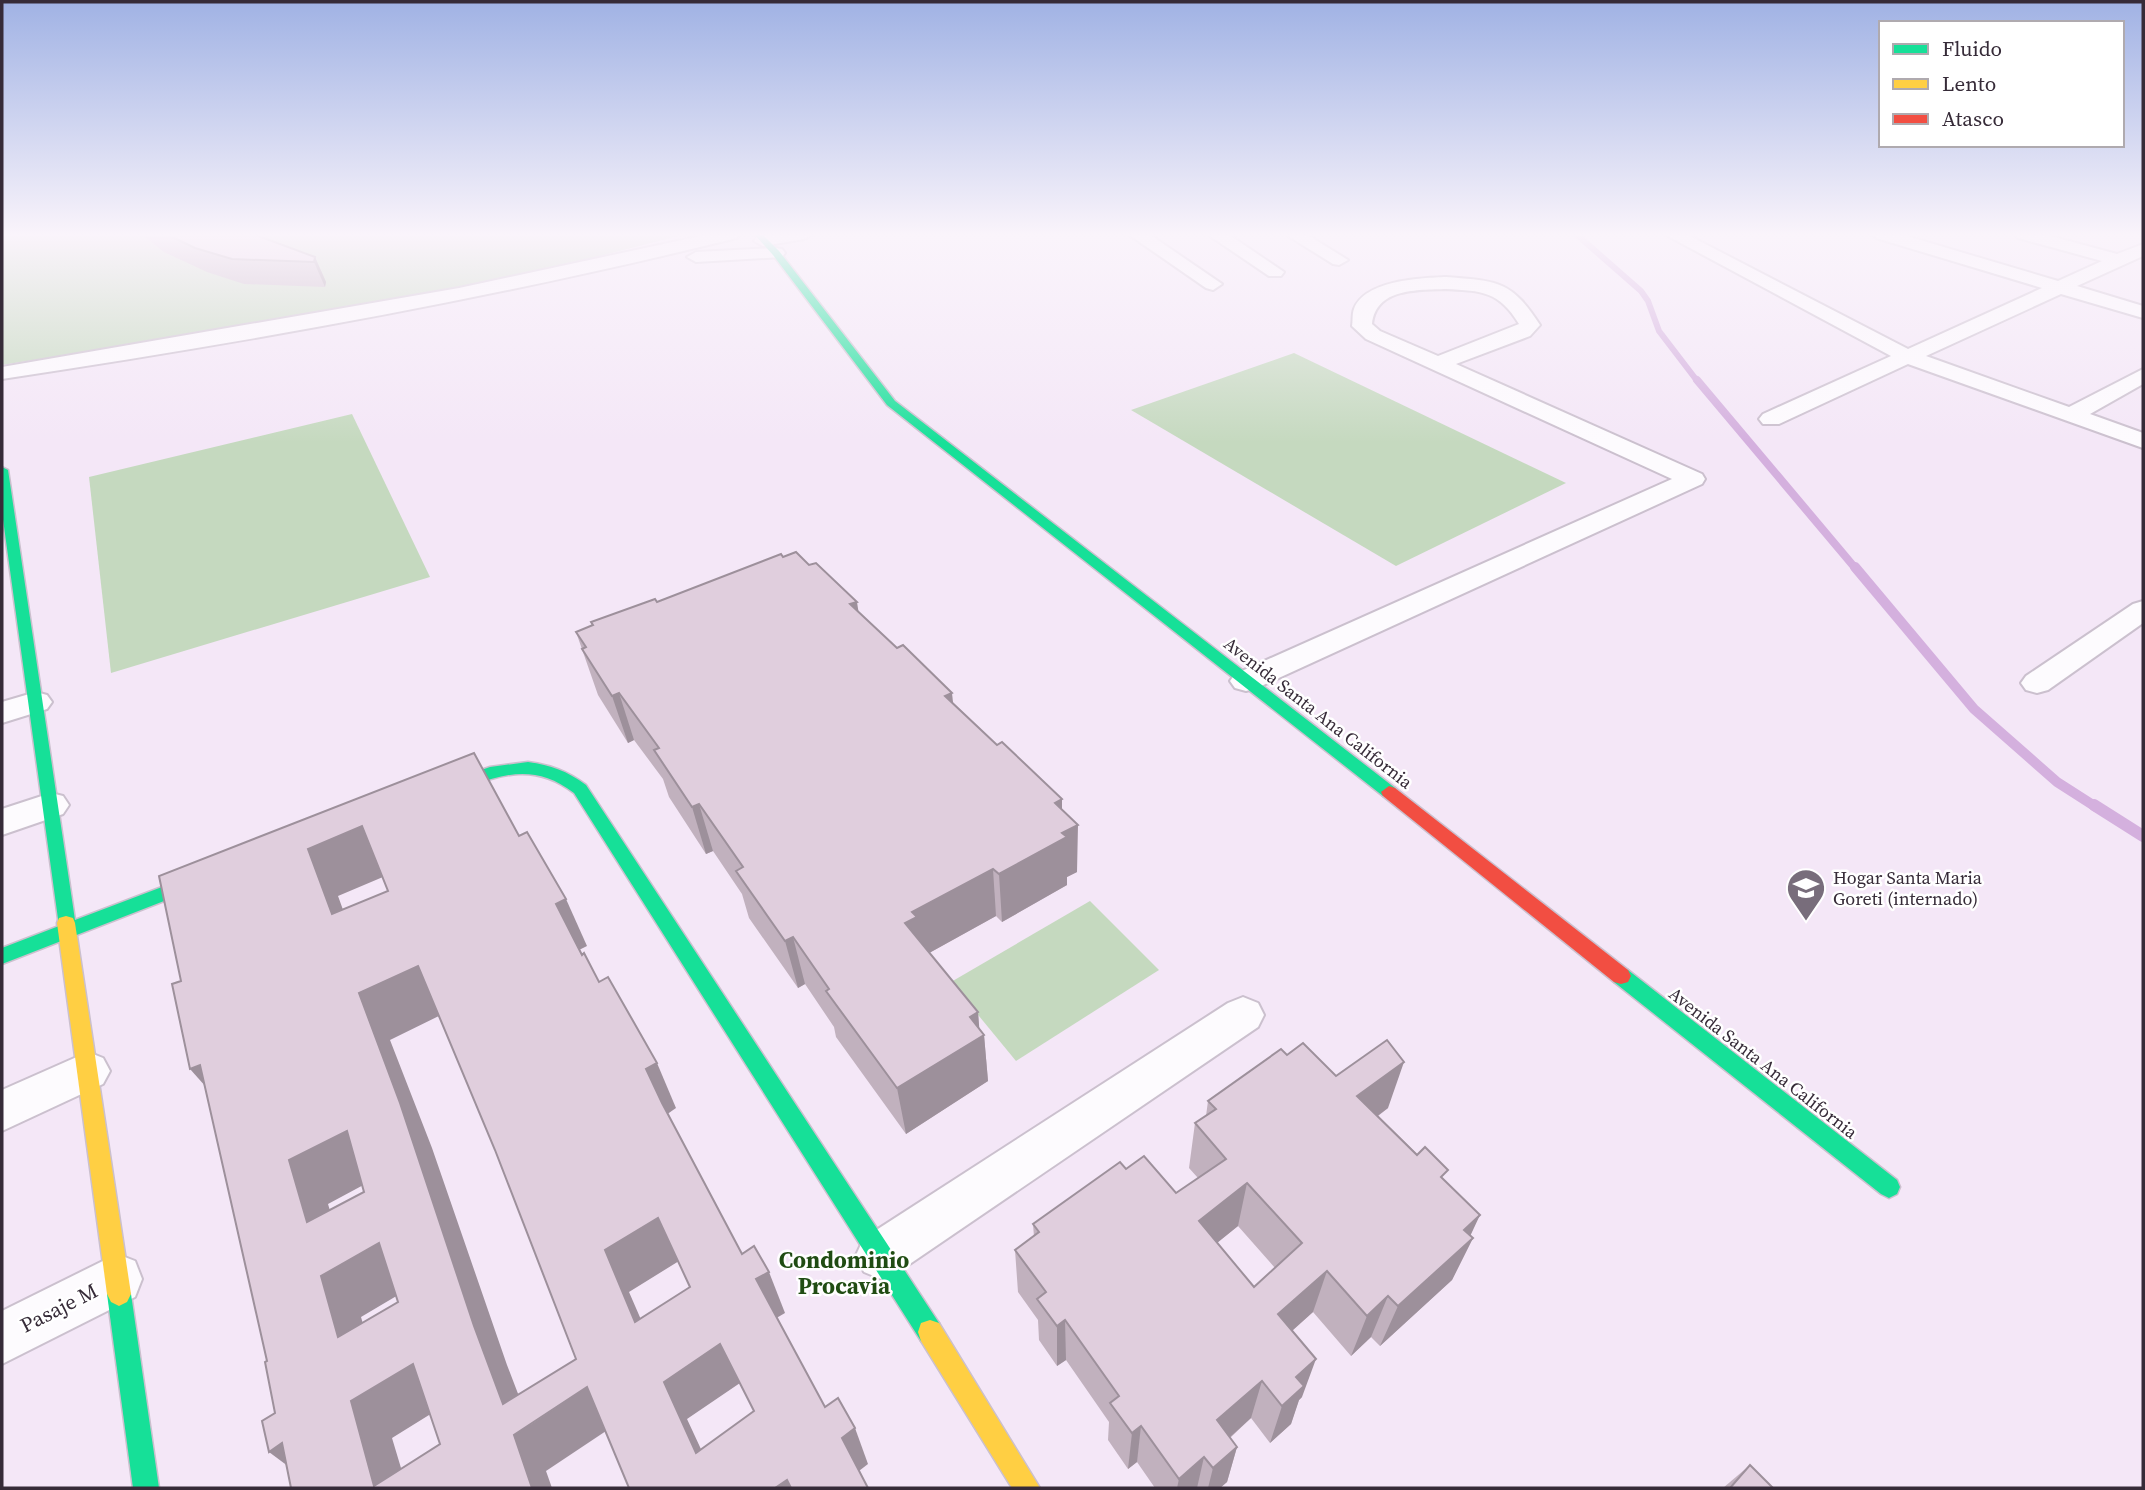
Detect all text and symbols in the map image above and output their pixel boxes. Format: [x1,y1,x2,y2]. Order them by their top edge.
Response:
legend [1879,21,2124,147]
text: Fluido [1942,34,2002,63]
text: Lento [1942,69,1996,98]
text: Atasco [1942,104,2004,133]
street label: Avenida Santa Ana California [1219,631,1419,795]
place label: Hogar Santa Maria Goreti (internado) [1833,865,1983,911]
school or university icon: Hogar Santa Maria Goreti (internado) [1785,867,1827,922]
street label: Avenida Santa Ana California [1664,981,1864,1145]
district label: Condominio Procavia [779,1244,909,1302]
street label: Pasaje M [15,1276,102,1339]

